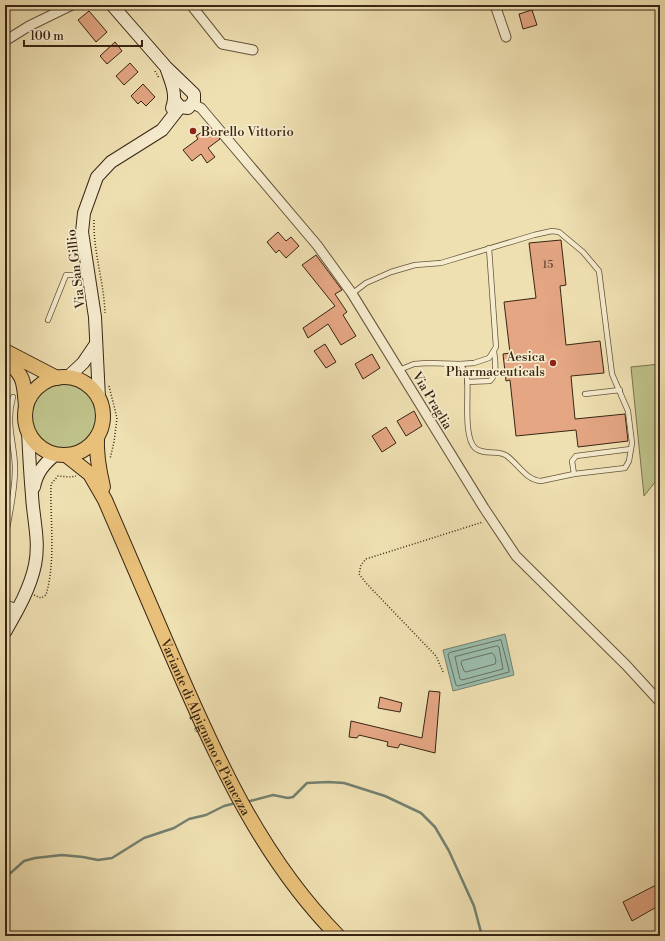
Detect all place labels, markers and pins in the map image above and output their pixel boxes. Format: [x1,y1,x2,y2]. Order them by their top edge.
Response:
place label: Borello Vittorio [200,124,294,140]
marker: Borello Vittorio [188,126,198,136]
place label: Aesica Pharmaceuticals [446,349,545,380]
marker: Aesica Pharmaceuticals [548,358,558,368]

